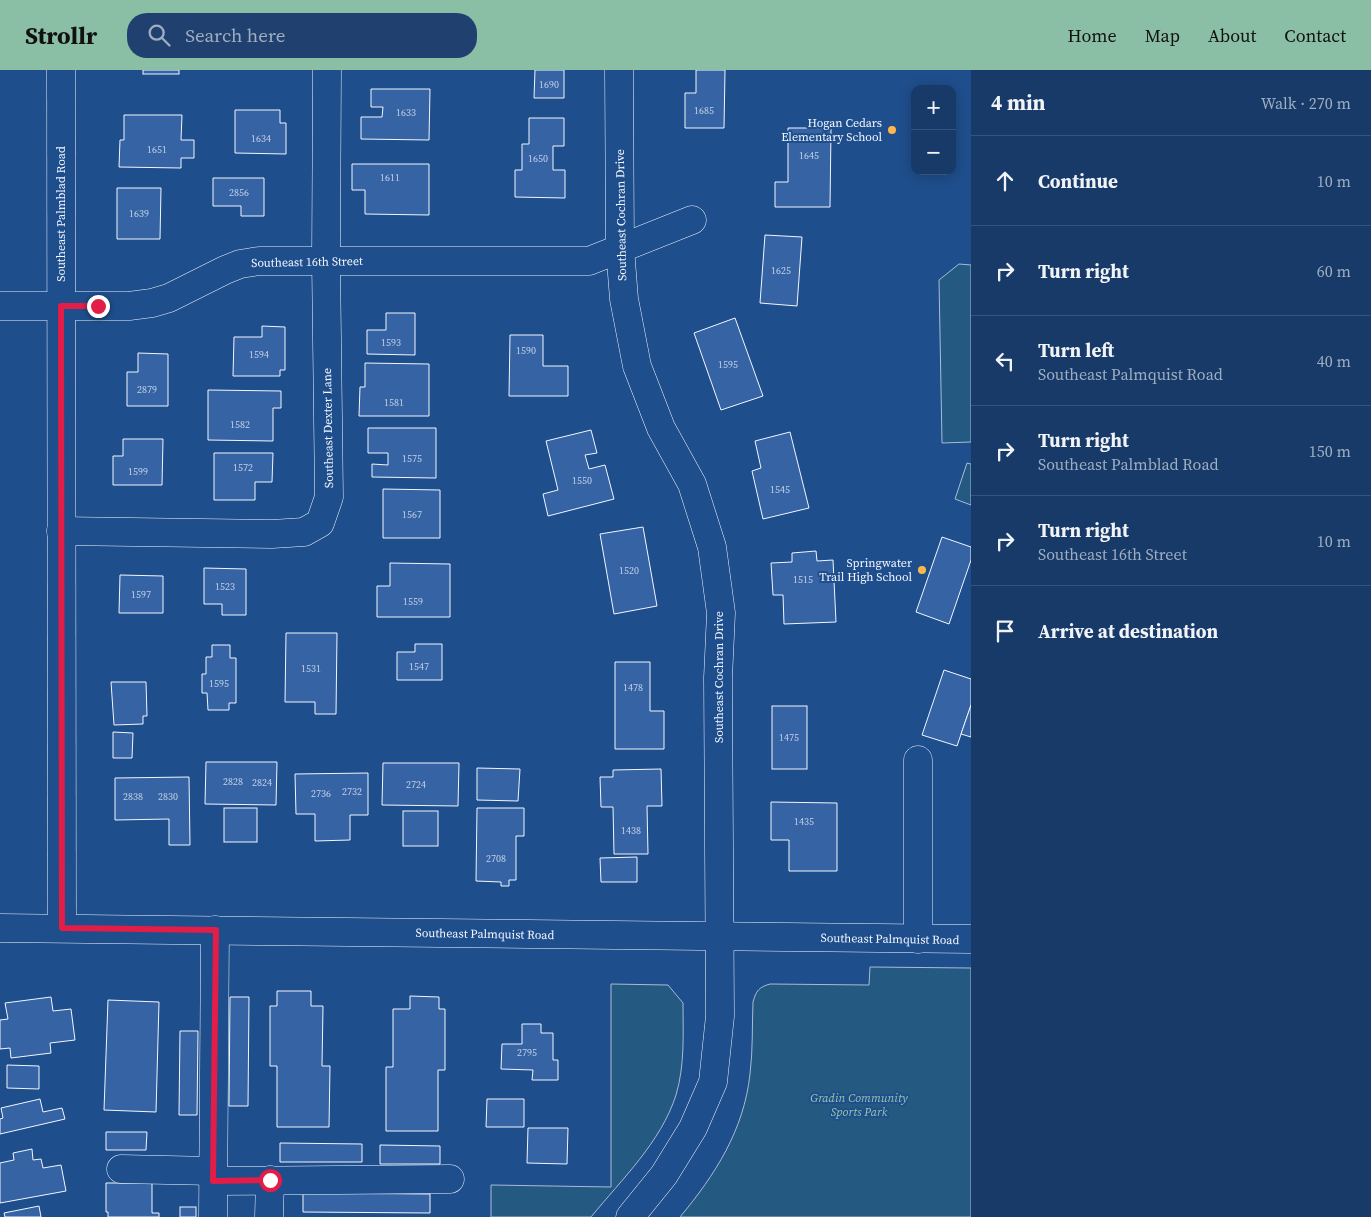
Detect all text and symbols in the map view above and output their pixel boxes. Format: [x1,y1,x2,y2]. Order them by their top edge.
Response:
search box [127,13,477,58]
text: Strollr [25,19,97,52]
icon: search [145,21,173,49]
text: Search here [185,22,285,48]
text: Home [1068,23,1117,48]
text: Map [1145,23,1180,48]
text: About [1208,23,1256,48]
text: Contact [1284,23,1346,48]
house number: 1690 [539,78,559,91]
map controls [911,85,956,175]
button: + [911,85,956,130]
text: 4 min [991,88,1046,117]
text: Walk · 270 m [1261,92,1351,114]
house number: 1685 [694,104,714,117]
house number: 1633 [396,106,416,119]
place label: Hogan Cedars Elementary School [781,115,882,145]
marker: Hogan Cedars Elementary School [886,124,898,136]
button: − [911,130,956,175]
house number: 1634 [251,132,271,145]
house number: 1651 [147,143,167,156]
street label: Southeast Palmblad Road [53,146,69,282]
street label: Southeast Cochran Drive [612,149,630,281]
house number: 1645 [799,149,819,162]
house number: 1650 [528,152,548,165]
icon: ahead [991,167,1019,195]
text: Continue [1038,168,1118,194]
text: 10 m [1317,170,1351,192]
house number: 1611 [380,171,400,184]
house number: 2856 [229,186,249,199]
house number: 1639 [129,207,149,220]
street label: Southeast 16th Street [251,253,363,271]
icon: right [991,257,1019,285]
text: Turn right [1038,258,1129,284]
text: 60 m [1317,260,1351,282]
house number: 1625 [771,264,791,277]
route end [87,295,110,318]
house number: 1593 [381,336,401,349]
text: Turn left [1038,337,1114,363]
house number: 1590 [516,344,536,357]
icon: left [991,347,1019,375]
house number: 1594 [249,348,269,361]
text: 40 m [1317,350,1351,372]
house number: 1595 [718,358,738,371]
text: Southeast Palmquist Road [1038,363,1223,385]
street label: Southeast Dexter Lane [319,368,337,488]
house number: 2879 [137,383,157,396]
house number: 1581 [384,396,404,409]
house number: 1582 [230,418,250,431]
text: Turn right [1038,427,1129,453]
icon: right [991,437,1019,465]
text: 150 m [1309,440,1351,462]
house number: 1575 [402,452,422,465]
text: Southeast Palmblad Road [1038,453,1219,475]
house number: 1572 [233,461,253,474]
house number: 1599 [128,465,148,478]
house number: 1550 [572,474,592,487]
house number: 1545 [770,483,790,496]
house number: 1567 [402,508,422,521]
text: Turn right [1038,517,1129,543]
icon: right [991,527,1019,555]
text: 10 m [1317,530,1351,552]
text: Southeast 16th Street [1038,543,1187,565]
place label: Springwater Trail High School [819,555,912,585]
house number: 1520 [619,564,639,577]
marker: Springwater Trail High School [916,564,928,576]
house number: 1515 [793,573,813,586]
house number: 1523 [215,580,235,593]
house number: 1597 [131,588,151,601]
house number: 1559 [403,595,423,608]
street label: Southeast Cochran Drive [711,611,727,743]
icon: arrive [991,617,1019,645]
text: Arrive at destination [1038,618,1218,644]
house number: 1547 [409,660,429,673]
house number: 1531 [301,662,321,675]
house number: 1595 [209,677,229,690]
house number: 1478 [623,681,643,694]
house number: 1475 [779,731,799,744]
house number: 2828 [223,775,243,788]
house number: 2824 [252,776,272,789]
house number: 2724 [406,778,426,791]
house number: 2732 [342,785,362,798]
house number: 2736 [311,787,331,800]
house number: 2838 [123,790,143,803]
house number: 2830 [158,790,178,803]
house number: 1435 [794,815,814,828]
house number: 1438 [621,824,641,837]
house number: 2708 [486,852,506,865]
street label: Southeast Palmquist Road [416,925,555,943]
street label: Southeast Palmquist Road [821,930,960,948]
house number: 2795 [517,1046,537,1059]
park label: Gradin Community Sports Park [810,1090,908,1120]
route start [259,1169,282,1192]

